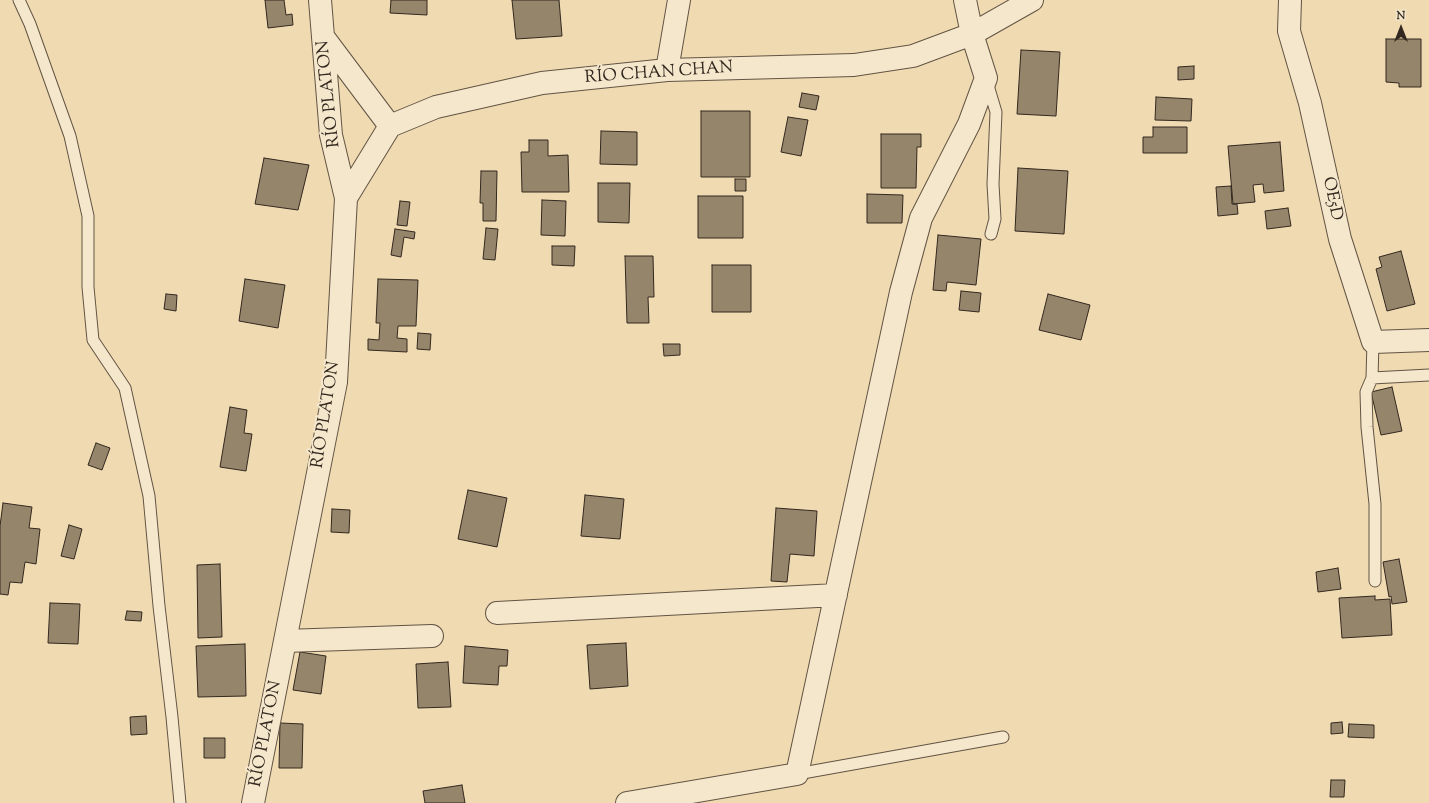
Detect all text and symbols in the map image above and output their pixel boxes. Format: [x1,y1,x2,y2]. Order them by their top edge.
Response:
north arrow [1381,8,1421,48]
text: N [1397,8,1405,24]
street label: RÍO PLATON [314,39,346,149]
street label: RÍO CHAN CHAN [584,59,734,89]
street label: OE5D [1316,175,1346,223]
street label: RÍO PLATON [308,360,346,470]
street label: RÍO PLATON [247,679,287,789]

